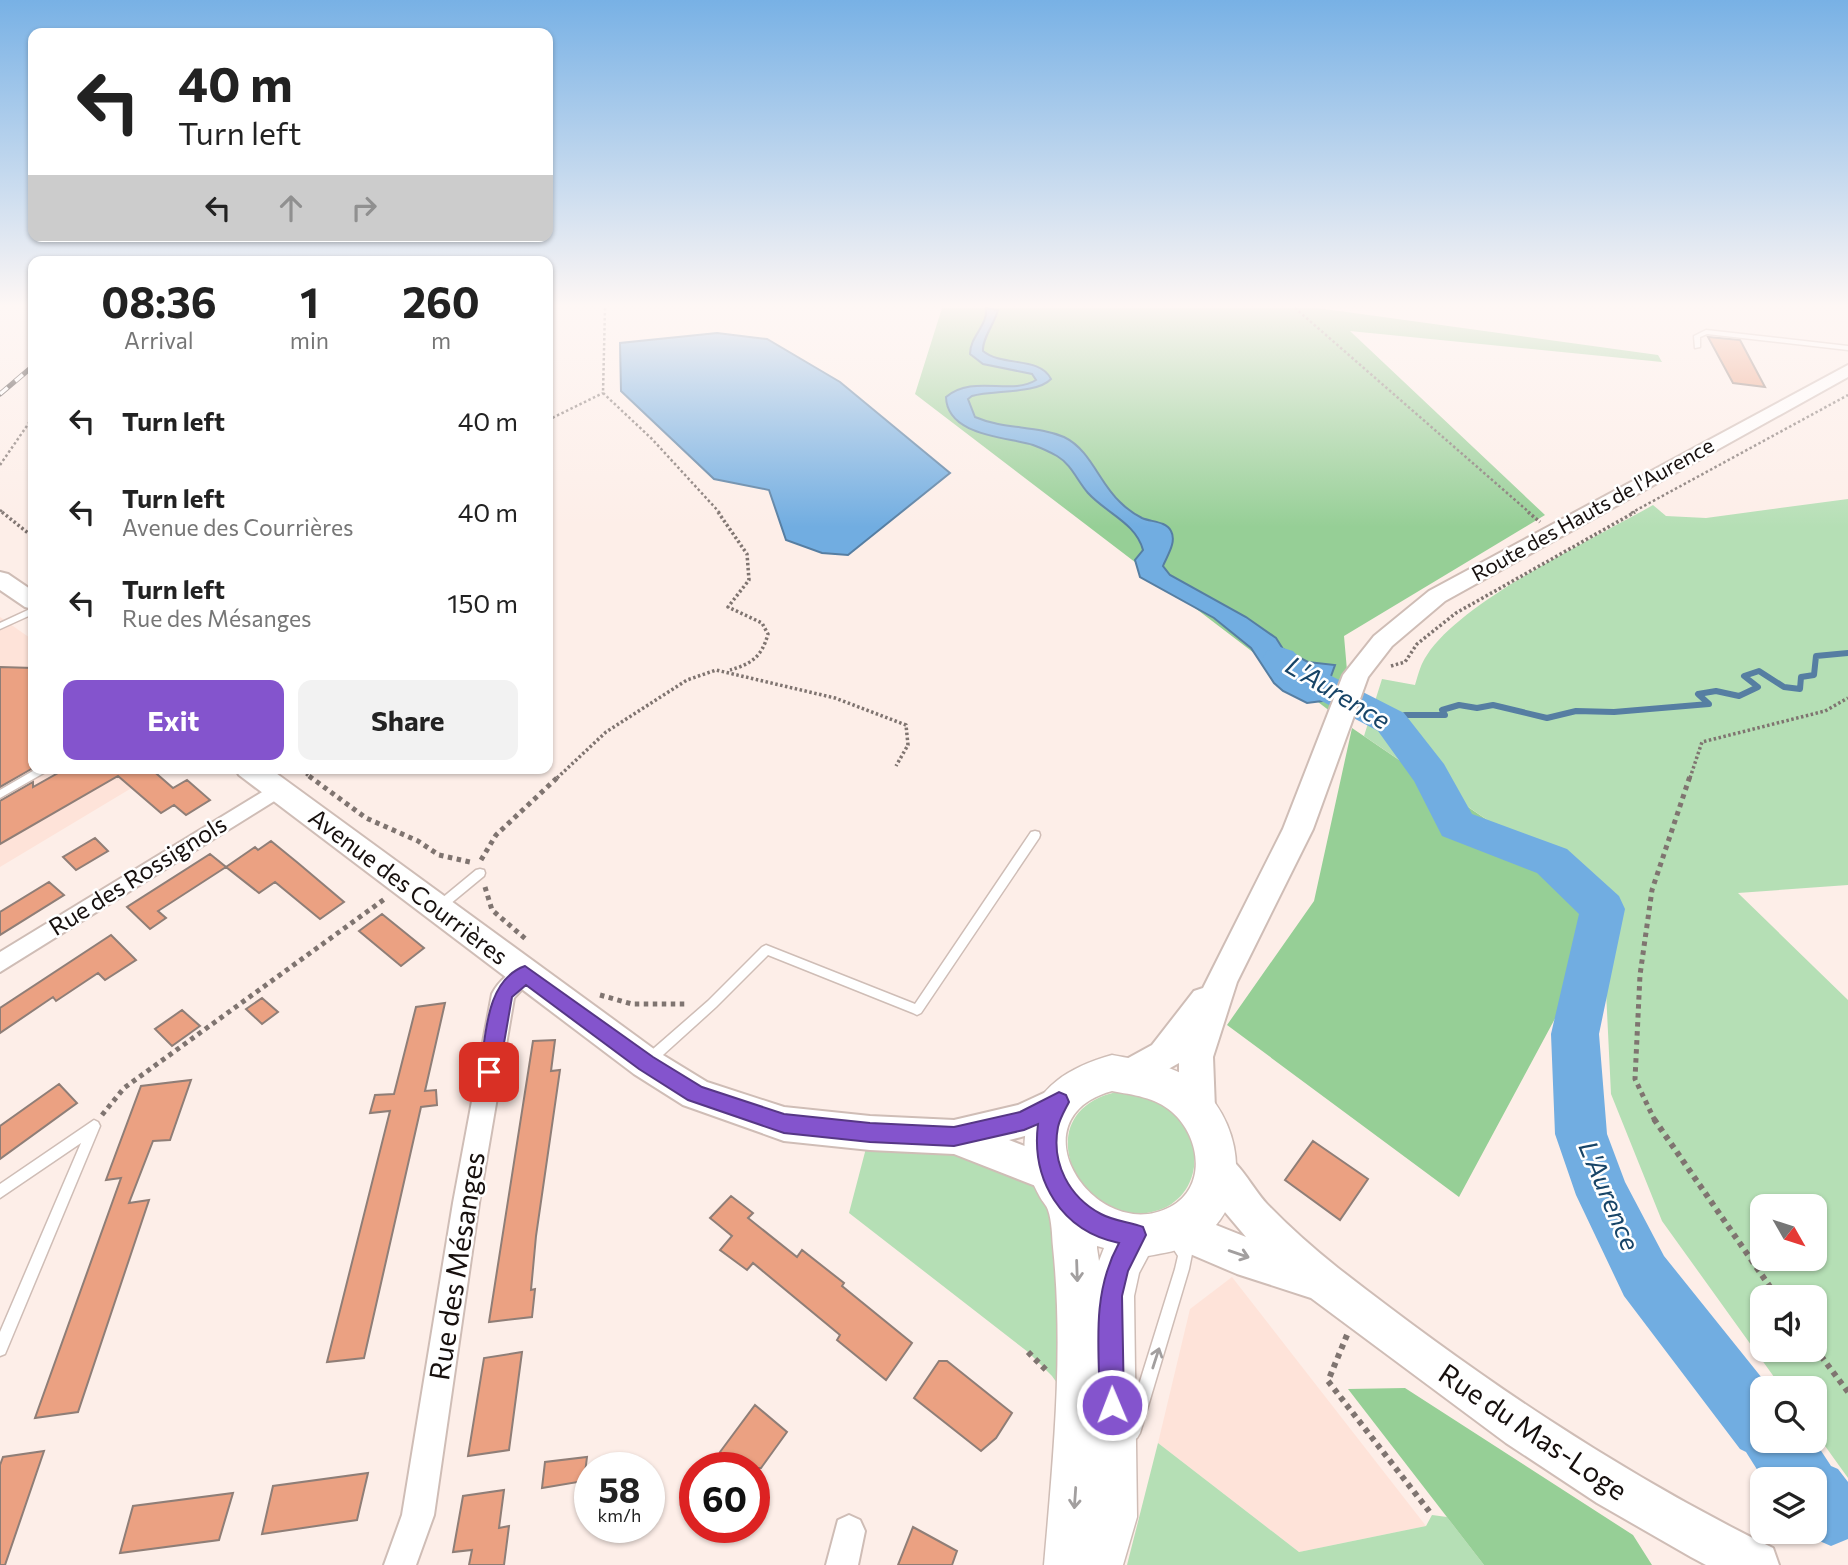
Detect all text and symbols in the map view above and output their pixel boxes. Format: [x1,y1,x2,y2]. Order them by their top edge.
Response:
text: 40 m [178,52,293,112]
icon: left [63,56,154,147]
text: Turn left [178,112,302,152]
icon: left [199,189,237,227]
icon: ahead [272,189,310,227]
icon: right [345,189,383,227]
text: 08:36 [101,275,217,327]
text: 1 [300,275,319,327]
text: 260 [402,275,480,327]
text: Arrival [124,326,194,354]
text: min [290,326,329,354]
text: m [431,326,451,354]
icon: left [63,402,101,440]
text: Turn left [122,405,225,436]
text: 40 m [458,405,518,436]
street label: Route des Hauts de l'Aurence [1467,432,1718,586]
text: Turn left [122,482,225,513]
icon: left [63,493,101,531]
text: 40 m [458,496,518,527]
text: Avenue des Courrières [122,513,354,541]
text: Turn left [122,573,225,604]
icon: left [63,584,101,622]
text: 150 m [447,587,518,618]
text: Rue des Mésanges [122,604,312,632]
water label: L'Aurence [1281,649,1397,735]
button: Exit [63,680,284,760]
button: Share [298,680,518,760]
street label: Avenue des Courrières [304,802,514,970]
street label: Rue des Rossignols [43,808,231,941]
pin [459,1042,519,1102]
icon: arrive [470,1053,508,1091]
water label: L'Aurence [1573,1136,1647,1255]
street label: Rue des Mésanges [421,1149,491,1382]
north arrow [1750,1194,1827,1270]
map controls [1750,1194,1827,1544]
one-way arrow [1228,1249,1250,1261]
one-way arrow [1070,1259,1083,1282]
button: sound [1750,1285,1827,1362]
one-way arrow [1151,1348,1163,1370]
street label: Rue du Mas-Loge [1433,1356,1634,1507]
position arrow [1075,1368,1149,1442]
button: search [1750,1376,1827,1453]
speed limit sign: 60 [679,1452,770,1543]
text: 58 [598,1467,641,1510]
button: layers [1750,1467,1827,1544]
one-way arrow [1068,1487,1081,1509]
text: km/h [598,1504,641,1526]

